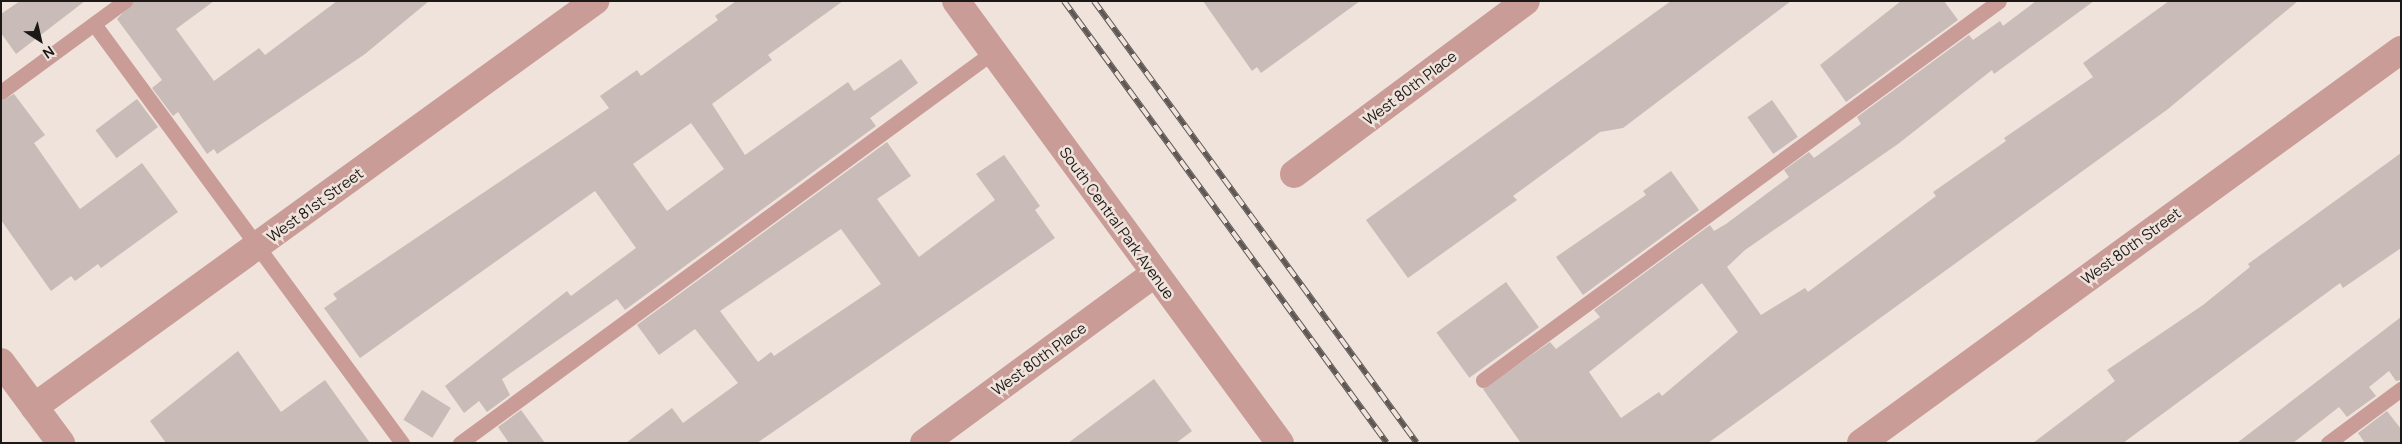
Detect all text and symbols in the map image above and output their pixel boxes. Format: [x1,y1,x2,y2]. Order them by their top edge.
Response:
north arrow [15,15,65,65]
text: N [39,42,58,63]
street label: West 80th Place [1360,47,1460,129]
street label: South Central Park Avenue [1056,144,1178,302]
street label: West 81st Street [263,164,367,246]
street label: West 80th Street [2078,204,2184,288]
street label: West 80th Place [988,319,1090,399]

